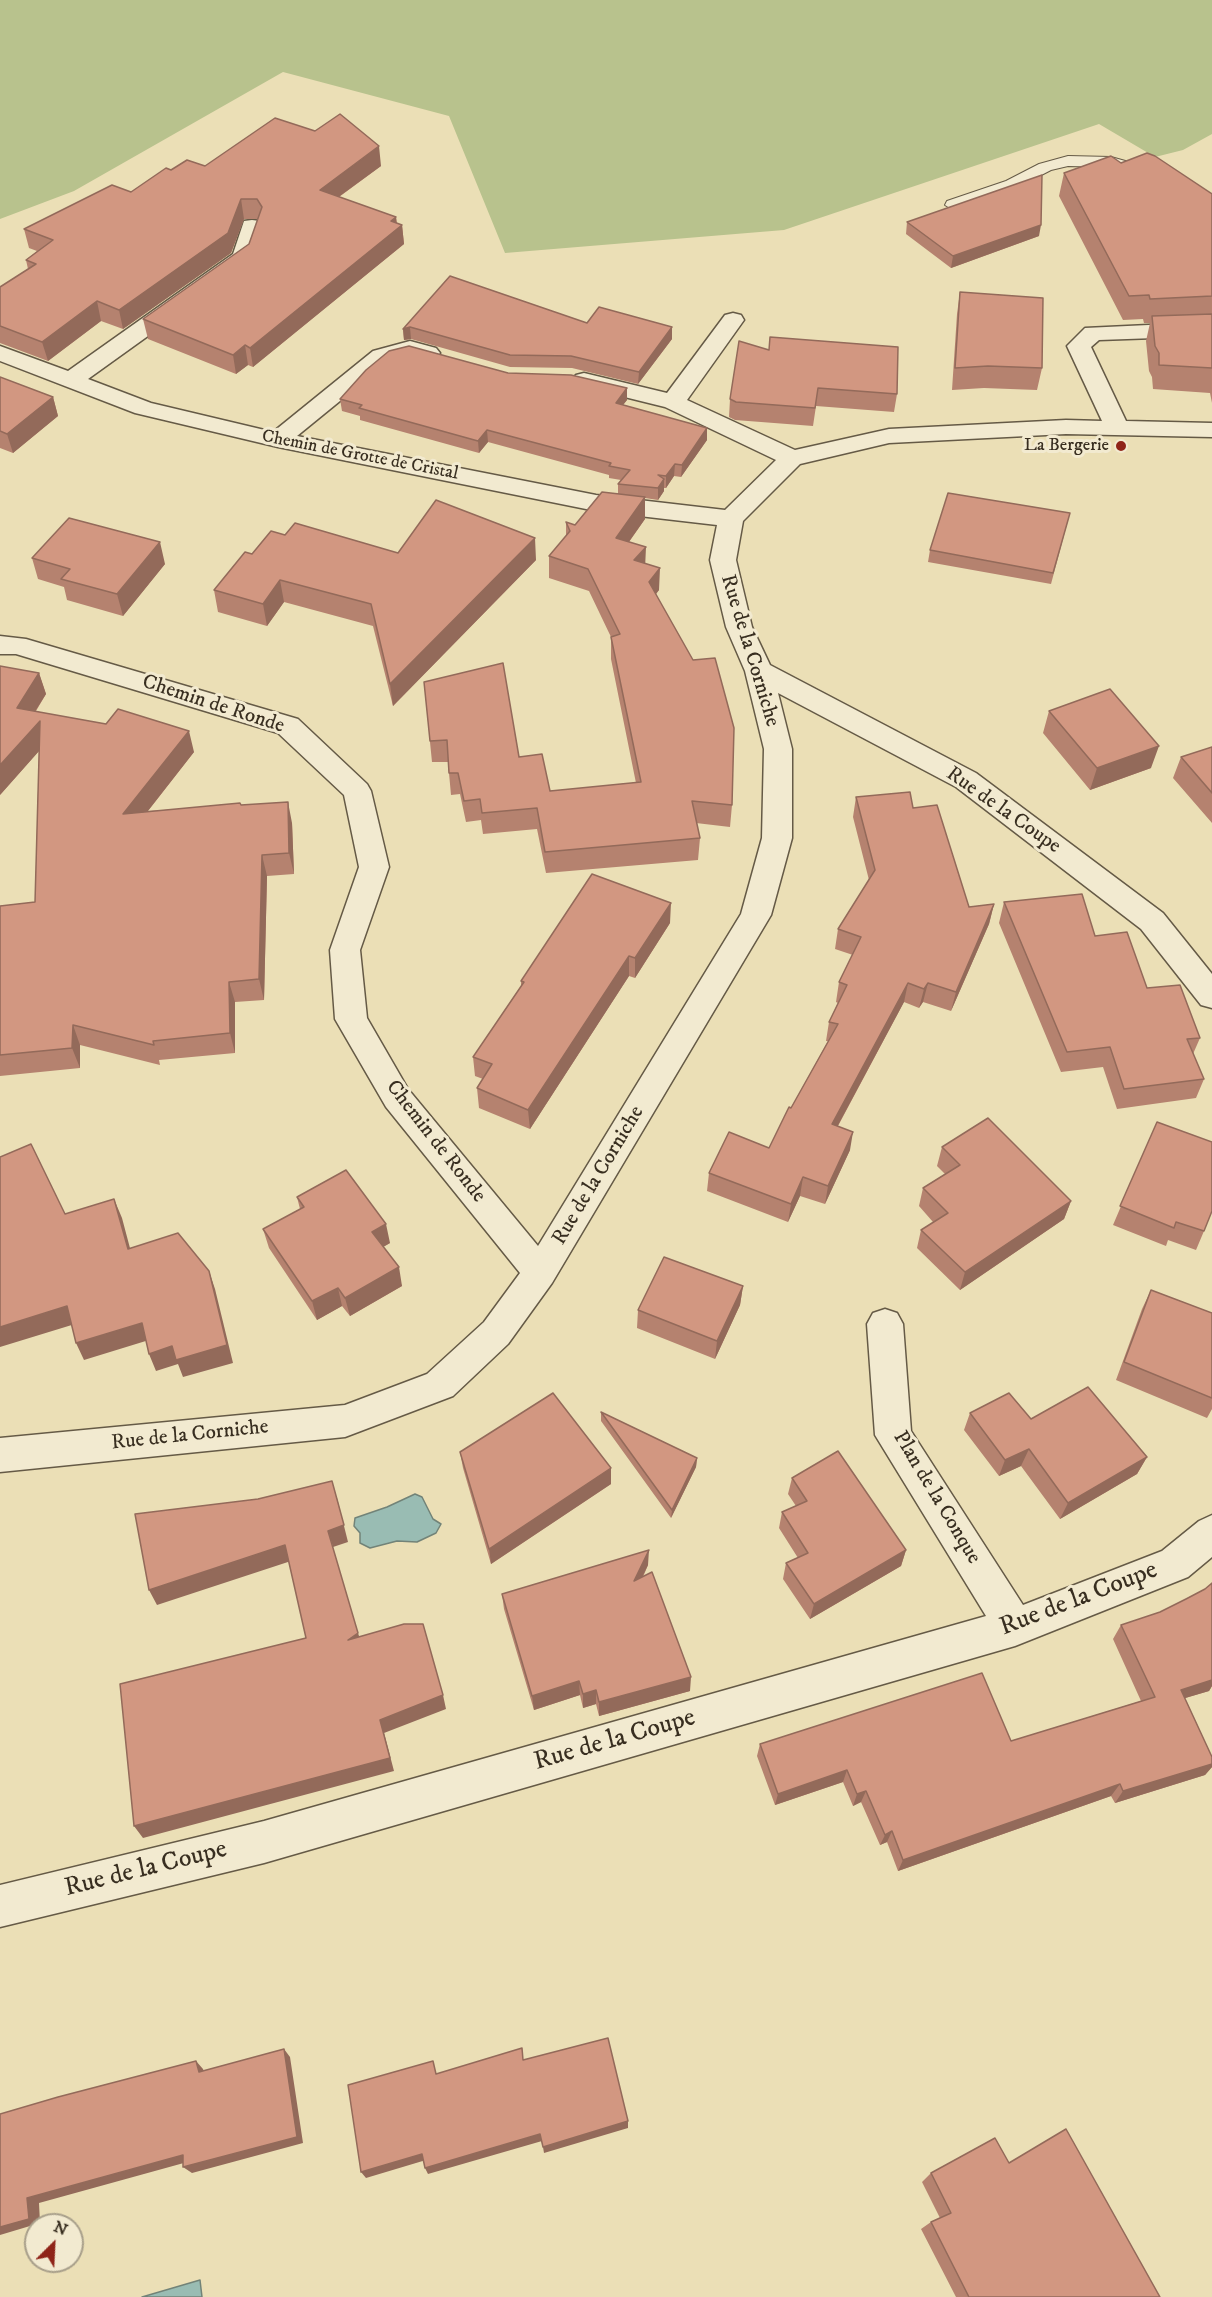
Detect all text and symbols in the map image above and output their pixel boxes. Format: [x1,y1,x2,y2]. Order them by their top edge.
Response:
street label: Chemin de Grotte de Cristal [260,426,460,486]
place label: La Bergerie [1024,435,1109,457]
marker: La Bergerie [1114,439,1128,453]
street label: Rue de la Corniche [714,572,784,730]
street label: Chemin de Ronde [139,670,287,740]
street label: Rue de la Coupe [941,762,1065,860]
street label: Chemin de Ronde [379,1076,491,1208]
street label: Rue de la Corniche [548,1102,650,1250]
street label: Rue de la Corniche [110,1415,270,1457]
street label: Plan de la Conque [886,1427,986,1569]
street label: Rue de la Coupe [996,1556,1162,1644]
street label: Rue de la Coupe [531,1703,699,1779]
street label: Rue de la Coupe [62,1835,230,1905]
north arrow [24,2213,84,2273]
text: N [50,2217,71,2240]

